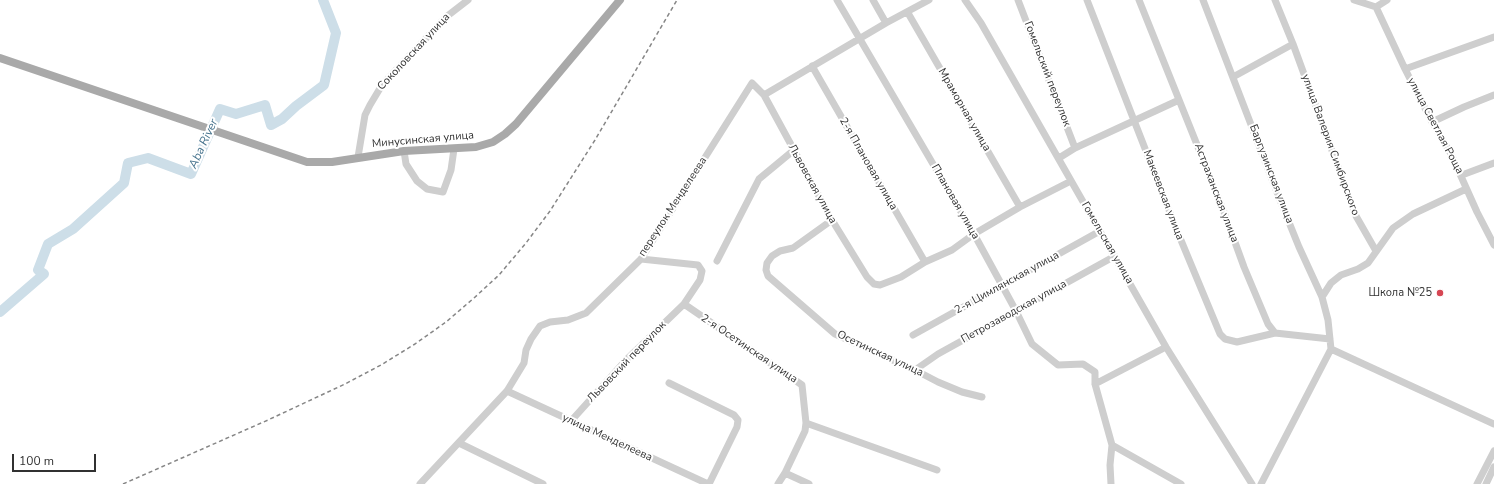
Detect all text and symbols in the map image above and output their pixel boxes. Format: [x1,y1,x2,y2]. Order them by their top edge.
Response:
street label: Соколовская улица [375,11,453,93]
street label: Гомельский переулок [1021,20,1073,128]
street label: Мраморная улица [935,66,993,154]
street label: улица Валерия Симбирского [1298,73,1362,217]
street label: улица Светлая Роща [1404,76,1466,176]
street label: 2-я Плановая улица [836,115,900,213]
water label: Aba River [186,117,222,171]
street label: Баргузинская улица [1246,123,1296,225]
street label: Минусинская улица [371,129,475,151]
street label: Львовская улица [785,142,839,226]
street label: Астраханская улица [1191,142,1241,244]
street label: Макеевская улица [1140,148,1186,242]
street label: переулок Менделеева [636,155,710,259]
street label: Плановая улица [928,162,982,242]
street label: Гомельская улица [1078,200,1136,286]
street label: 2-я Цимлянская улица [952,249,1062,317]
street label: Петрозаводская улица [959,278,1069,346]
place label: Школа №25 [1368,286,1432,300]
marker: Школа №25 [1435,288,1445,298]
street label: 2-я Осетинская улица [698,312,800,386]
street label: Львовский переулок [585,319,669,405]
street label: Осетинская улица [835,328,925,380]
street label: улица Менделеева [560,411,654,465]
scale bar [14,446,98,472]
text: 100 m [19,453,54,469]

